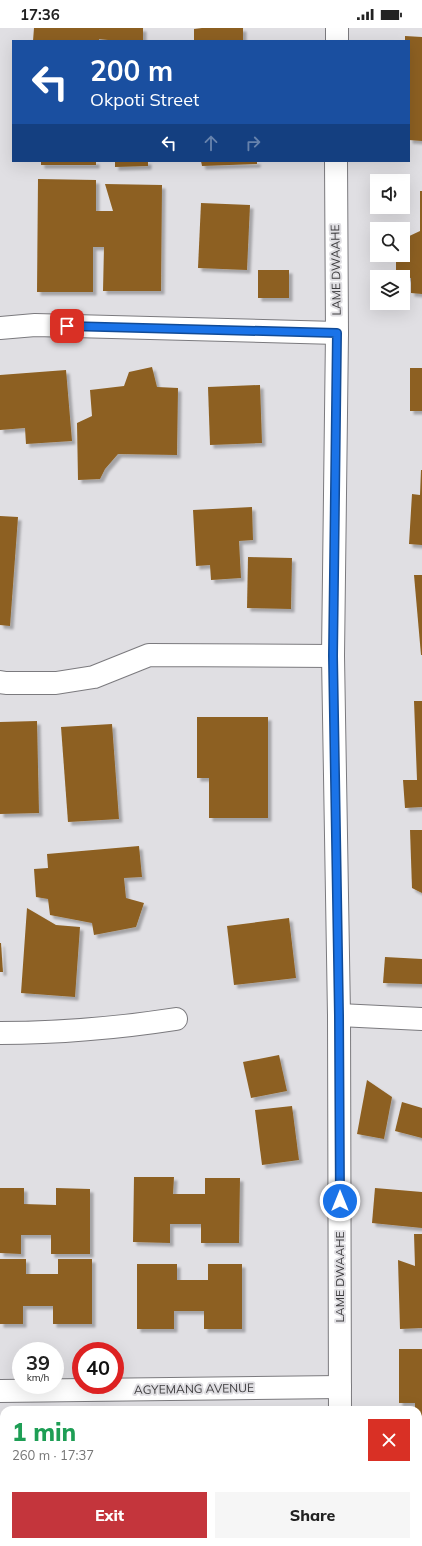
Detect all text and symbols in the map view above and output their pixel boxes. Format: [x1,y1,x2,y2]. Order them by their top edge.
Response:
text: 17:36 [20,5,60,24]
text: 200 m [90,53,173,88]
icon: left [24,56,76,108]
text: Okpoti Street [90,88,199,111]
icon: left [158,132,180,154]
icon: ahead [200,132,222,154]
icon: right [242,132,264,154]
map controls [370,174,410,310]
button: sound [370,174,410,214]
button: search [370,222,410,262]
street label: LAME DWAAHE [327,224,344,316]
button: layers [370,270,410,310]
pin [50,309,84,343]
icon: arrive [56,315,78,337]
position arrow [319,1180,361,1222]
street label: LAME DWAAHE [332,1232,347,1322]
speed limit sign: 40 [72,1342,124,1394]
text: 39 [26,1350,50,1375]
text: km/h [27,1371,49,1384]
street label: AGYEMANG AVENUE [134,1380,254,1397]
text: 1 min [12,1417,76,1447]
button: close [368,1419,410,1461]
text: 260 m · 17:37 [12,1447,94,1463]
button: Exit [12,1492,207,1538]
button: Share [215,1492,410,1538]

